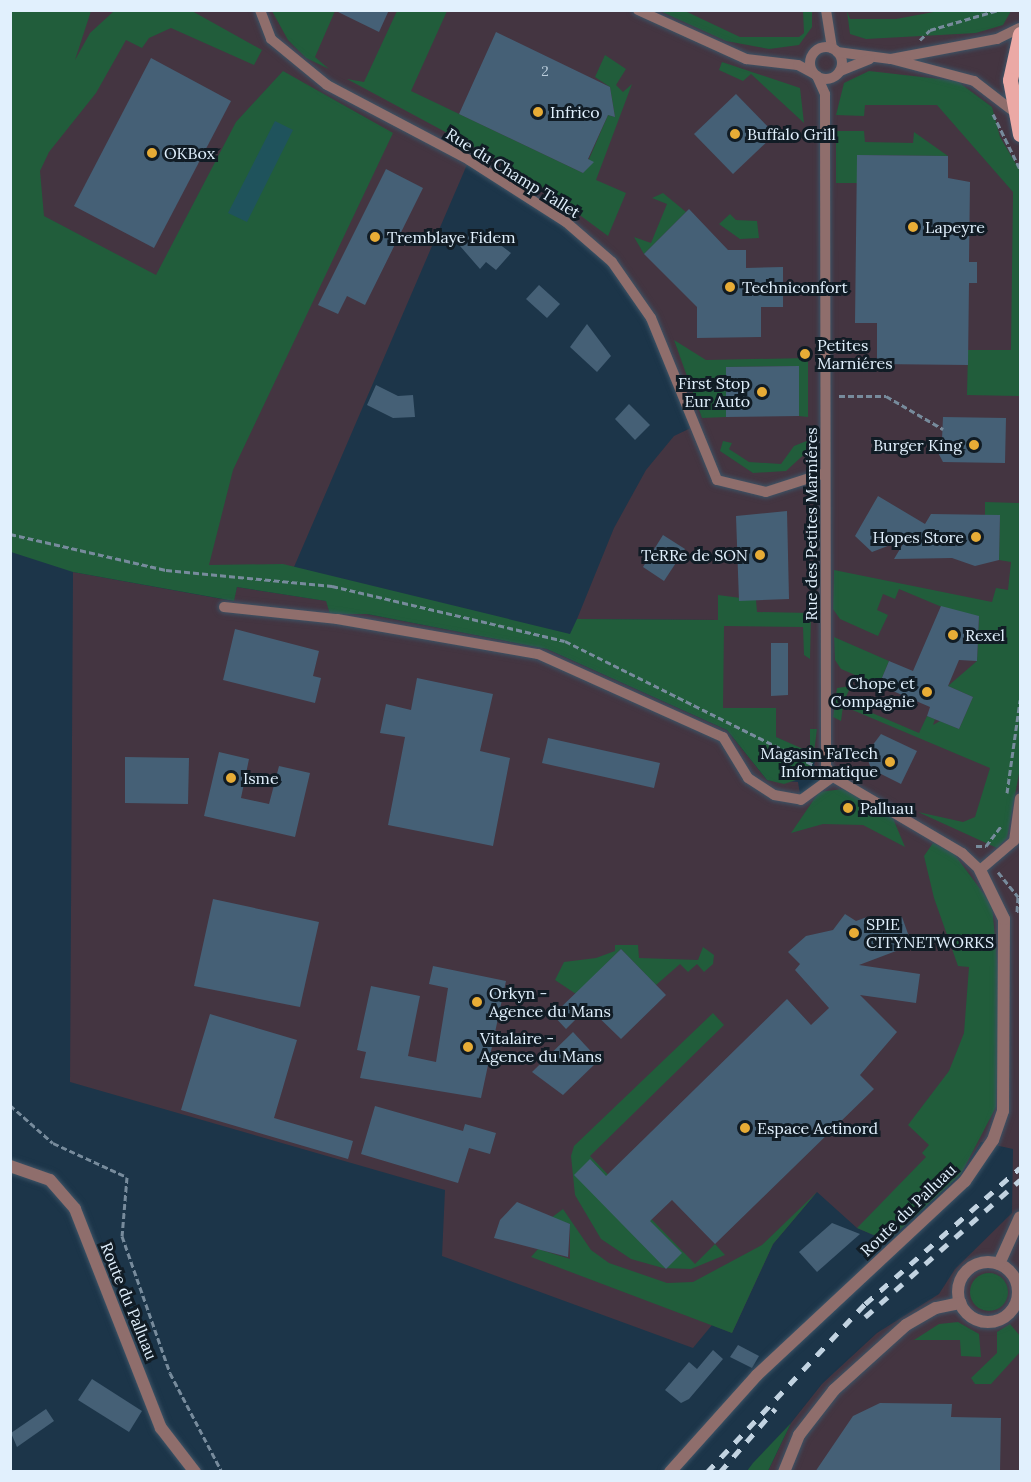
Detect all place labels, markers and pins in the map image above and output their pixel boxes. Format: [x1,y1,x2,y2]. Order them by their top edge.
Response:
place label: Infrico [550,102,600,122]
marker: Infrico [531,105,545,119]
place label: Buffalo Grill [747,124,836,144]
marker: Buffalo Grill [728,127,742,141]
place label: OKBox [164,143,215,163]
marker: OKBox [145,146,159,160]
place label: Lapeyre [925,217,985,237]
marker: Lapeyre [906,220,920,234]
place label: Tremblaye Fidem [387,227,515,247]
marker: Tremblaye Fidem [368,230,382,244]
place label: Techniconfort [742,277,848,297]
marker: Techniconfort [723,280,737,294]
place label: Petites Marniéres [817,335,893,373]
marker: Petites Marniéres [798,347,812,361]
place label: First Stop Eur Auto [678,373,750,411]
marker: First Stop Eur Auto [755,385,769,399]
place label: Burger King [873,435,962,455]
marker: Burger King [967,438,981,452]
place label: Hopes Store [873,527,964,547]
marker: Hopes Store [969,530,983,544]
place label: TeRRe de SON [641,545,748,565]
marker: TeRRe de SON [753,548,767,562]
place label: Rexel [965,625,1005,645]
marker: Rexel [946,628,960,642]
place label: Chope et Compagnie [831,673,915,711]
marker: Chope et Compagnie [920,685,934,699]
place label: Magasin FaTech Informatique [760,743,878,781]
marker: Magasin FaTech Informatique [883,755,897,769]
place label: Isme [243,768,279,788]
marker: Isme [224,771,238,785]
place label: Palluau [860,798,914,818]
marker: Palluau [841,801,855,815]
place label: SPIE CITYNETWORKS [866,914,994,952]
marker: SPIE CITYNETWORKS [847,926,861,940]
place label: Orkyn - Agence du Mans [489,983,611,1021]
marker: Orkyn - Agence du Mans [470,995,484,1009]
place label: Vitalaire - Agence du Mans [480,1028,602,1066]
marker: Vitalaire - Agence du Mans [461,1040,475,1054]
place label: Espace Actinord [757,1118,878,1138]
marker: Espace Actinord [738,1121,752,1135]

